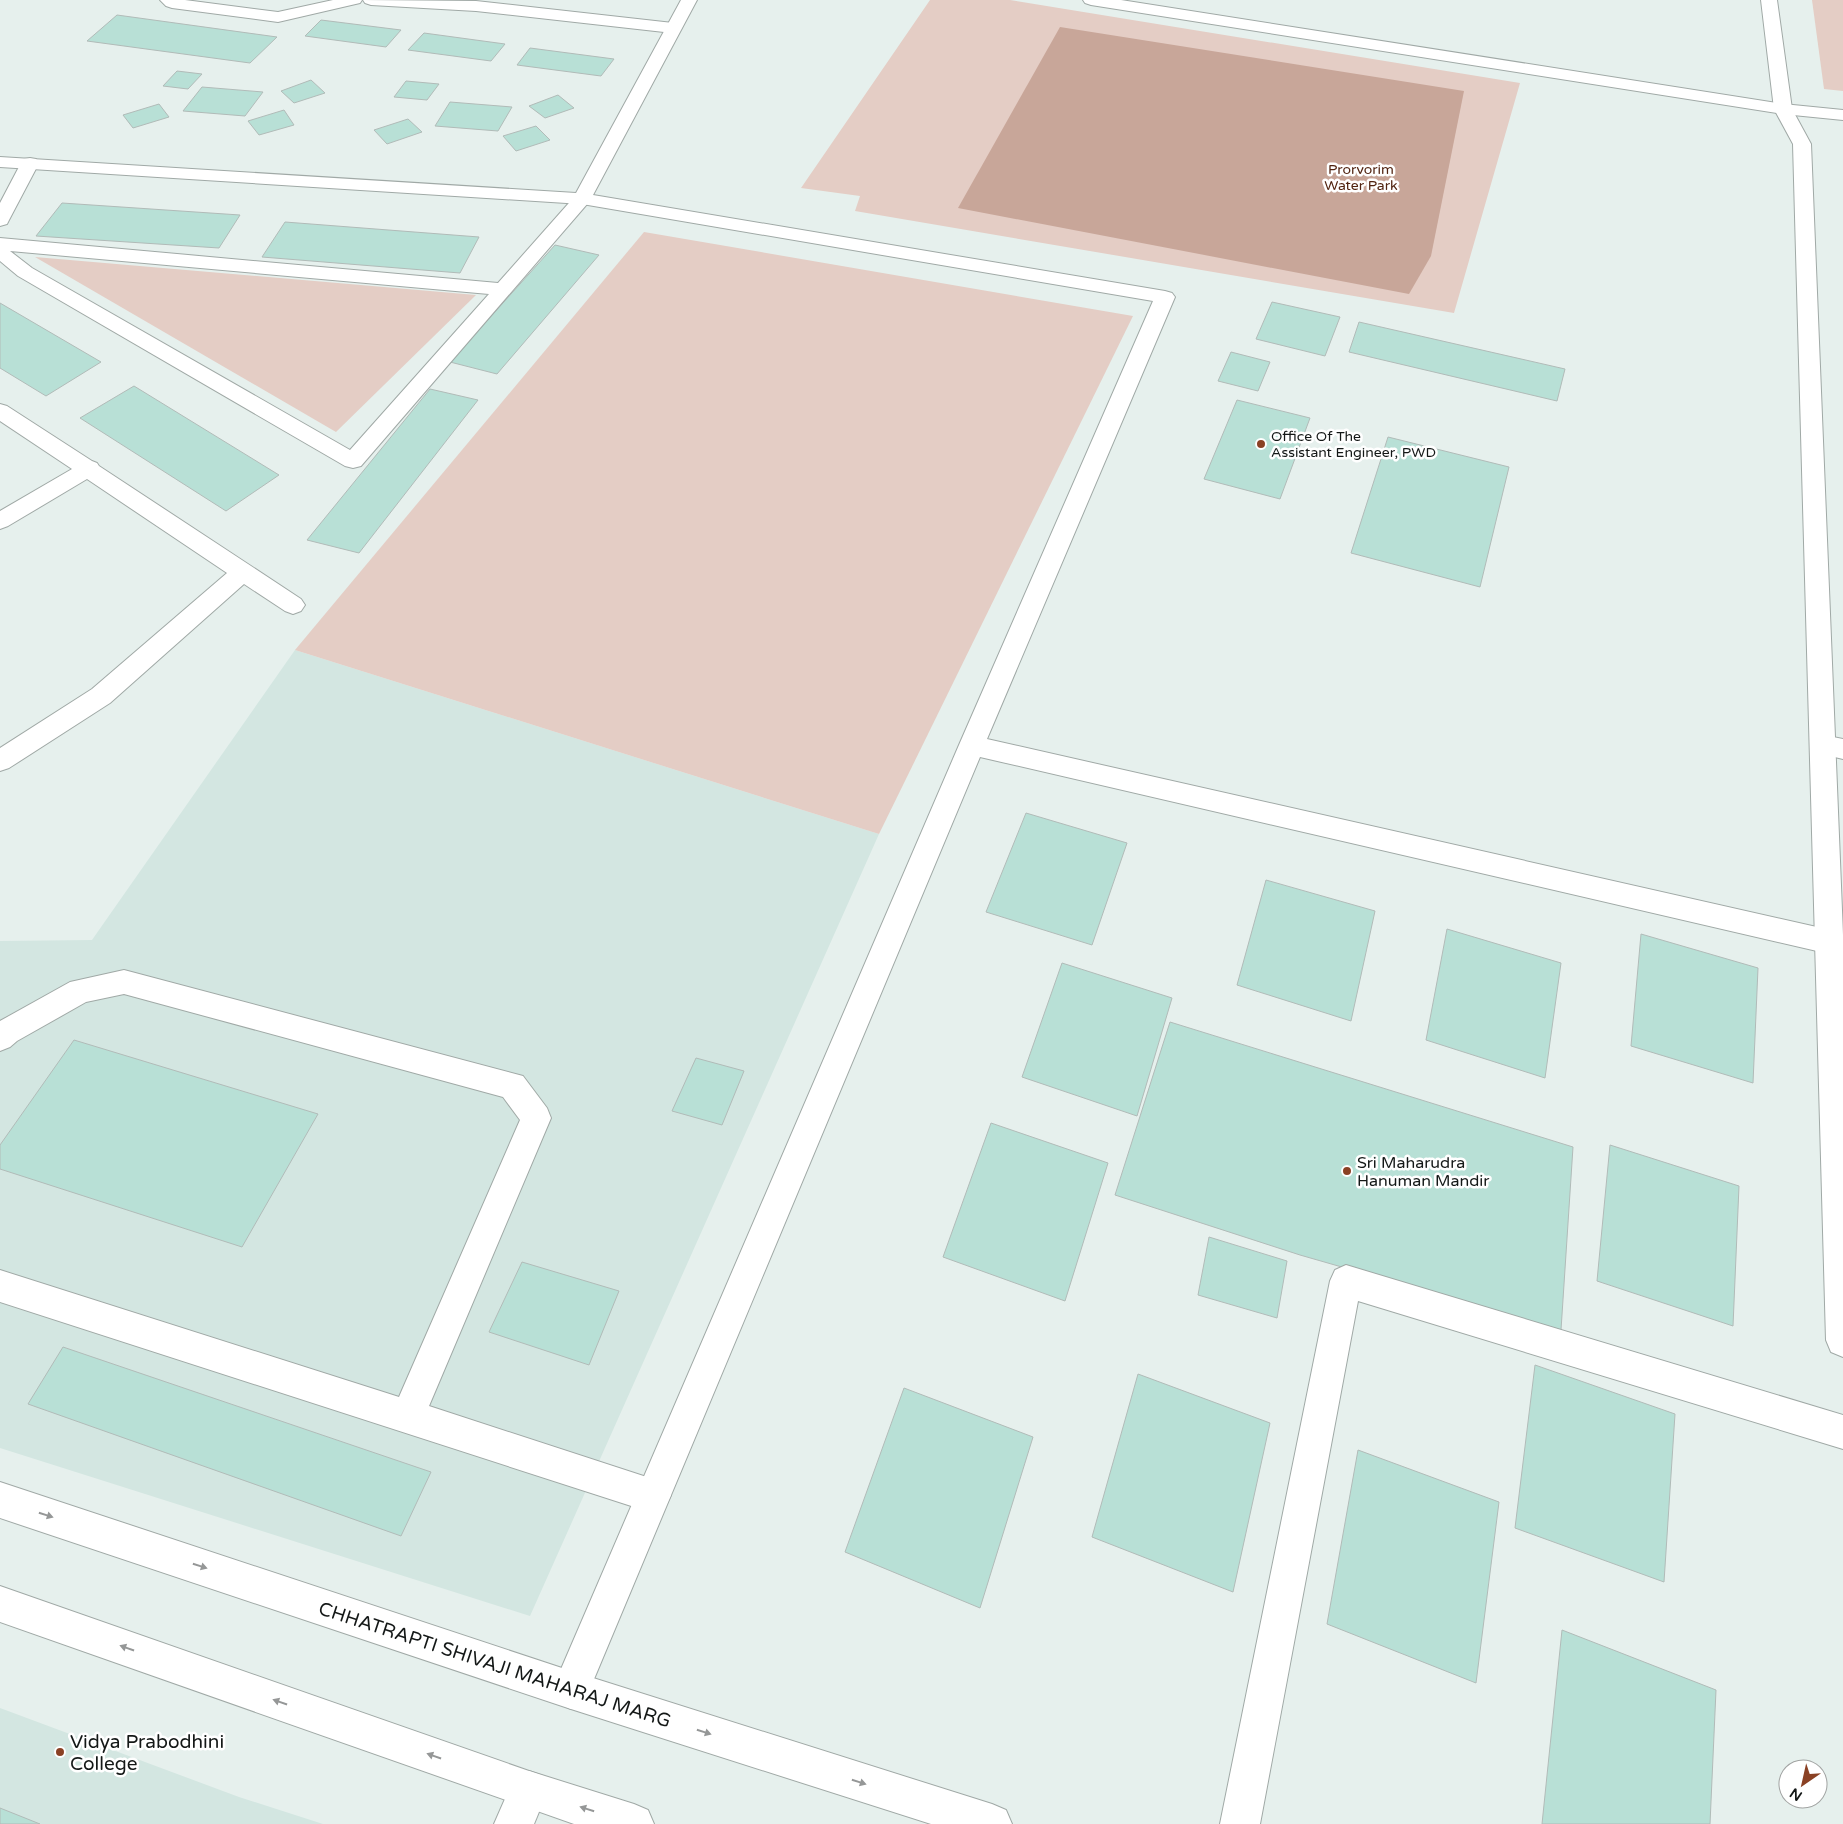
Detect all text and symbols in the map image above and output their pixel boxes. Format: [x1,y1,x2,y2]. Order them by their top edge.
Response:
park label: Prorvorim Water Park [1324,161,1398,194]
place label: Office Of The Assistant Engineer, PWD [1271,428,1436,461]
marker: Office Of The Assistant Engineer, PWD [1255,438,1267,450]
place label: Sri Maharudra Hanuman Mandir [1357,1153,1490,1191]
marker: Sri Maharudra Hanuman Mandir [1341,1165,1353,1177]
one-way arrow [39,1512,54,1519]
one-way arrow [193,1563,208,1571]
street label: CHHATRAPTI SHIVAJI MAHARAJ MARG [316,1597,674,1732]
one-way arrow [119,1644,134,1652]
one-way arrow [273,1698,288,1706]
one-way arrow [696,1729,711,1737]
place label: Vidya Prabodhini College [70,1731,224,1775]
marker: Vidya Prabodhini College [54,1746,66,1758]
one-way arrow [426,1752,441,1759]
north arrow [1778,1759,1828,1809]
one-way arrow [851,1778,866,1786]
text: N [1787,1784,1805,1805]
one-way arrow [580,1805,595,1812]

